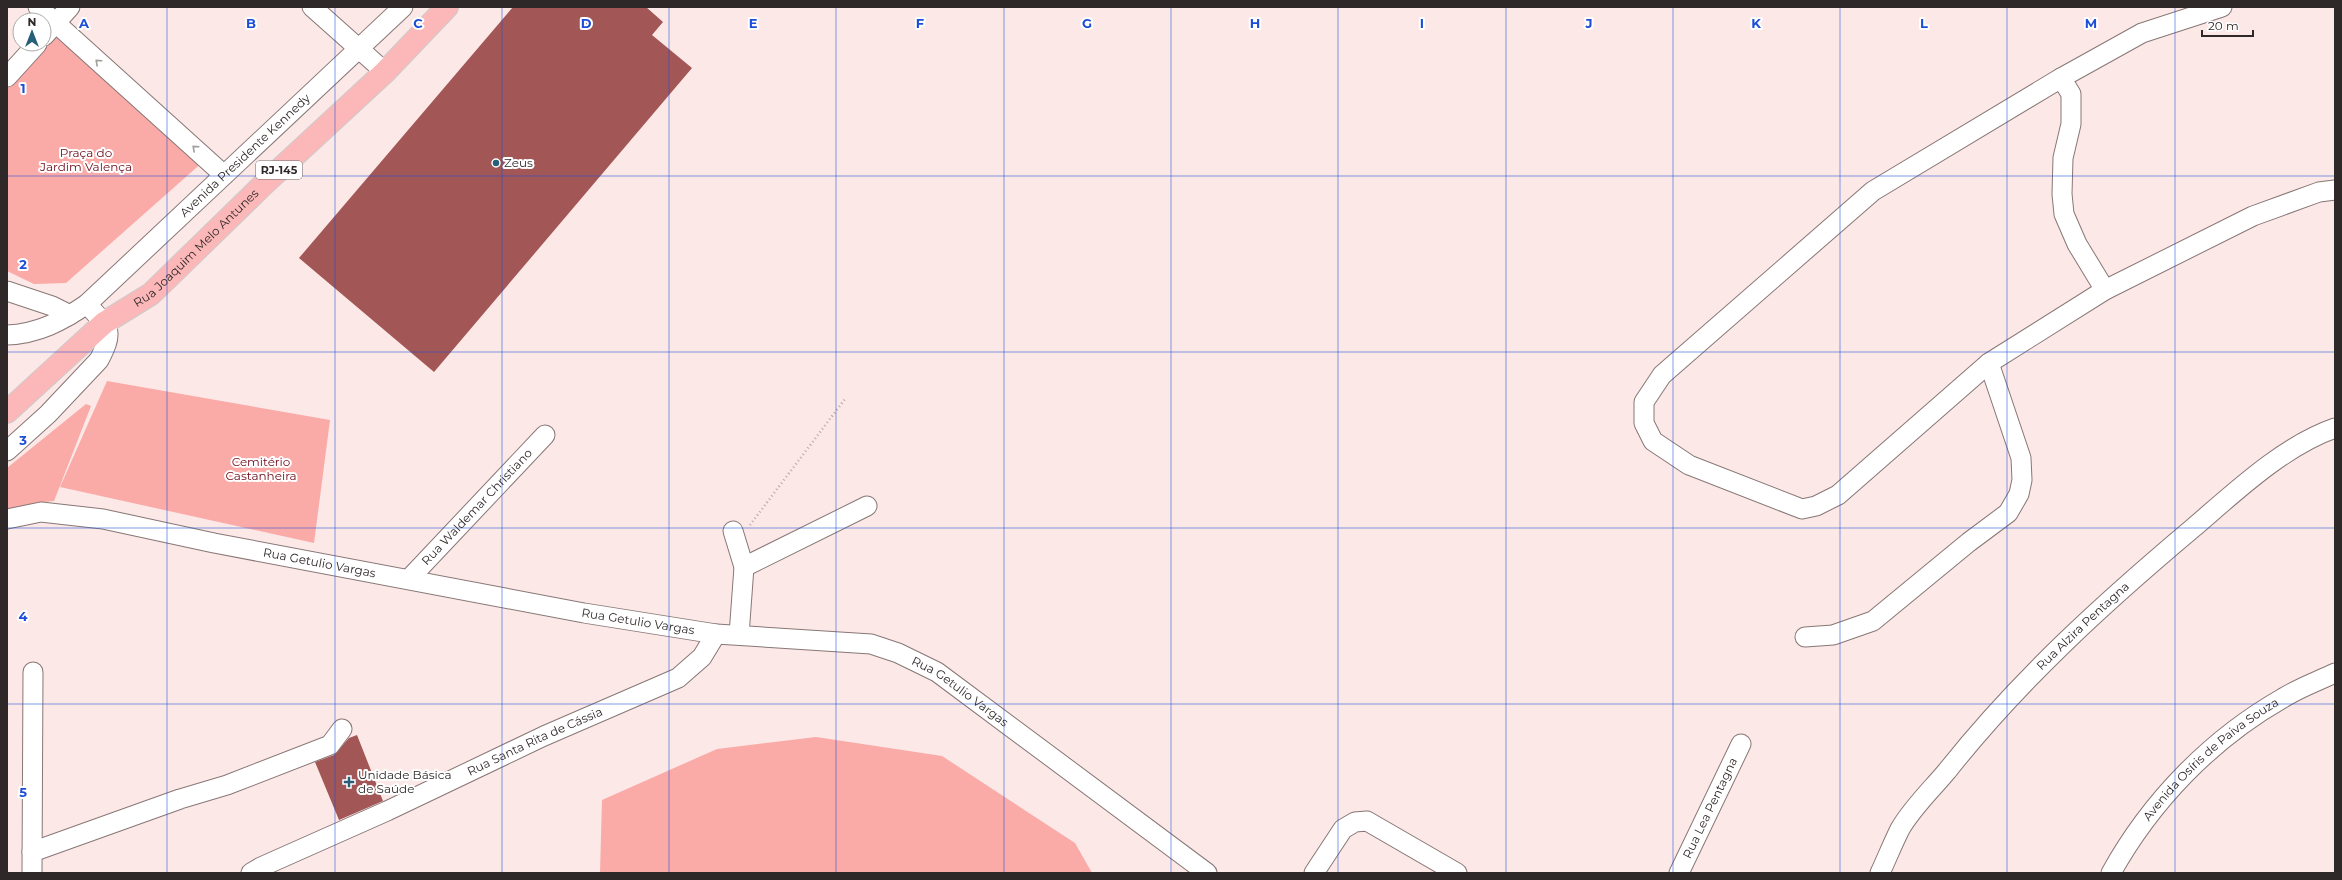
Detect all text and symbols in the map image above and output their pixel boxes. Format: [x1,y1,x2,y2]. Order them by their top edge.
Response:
north arrow [12,12,52,52]
scale bar [2202,12,2253,38]
text: N [28,15,36,29]
text: A [78,15,90,31]
text: B [246,15,256,31]
text: C [413,15,423,31]
text: D [581,15,592,31]
text: E [749,15,758,31]
text: F [916,15,924,31]
text: G [1082,15,1092,31]
text: H [1250,15,1260,31]
text: I [1420,15,1424,31]
text: J [1584,15,1593,31]
text: K [1751,15,1761,31]
text: L [1920,15,1928,31]
text: M [2085,15,2097,31]
text: 20 m [2208,18,2239,33]
one-way arrow [95,59,103,66]
text: 1 [20,80,26,96]
street label: Avenida Presidente Kennedy [177,90,313,220]
park label: Praça do Jardim Valença [39,145,132,174]
one-way arrow [192,146,200,153]
place label: Zeus [504,155,533,170]
marker: Zeus [491,158,501,168]
road number: RJ-145 [256,161,302,179]
street label: Rua Joaquim Melo Antunes [131,185,262,310]
text: 2 [19,256,27,272]
text: 3 [18,432,27,448]
street label: Rua Waldemar Christiano [418,445,535,568]
park label: Cemitério Castanheira [225,454,297,483]
street label: Rua Getulio Vargas [262,544,377,580]
street label: Rua Alzira Pentagna [2033,579,2132,673]
street label: Rua Getulio Vargas [581,605,696,638]
text: 4 [19,608,28,624]
street label: Rua Getulio Vargas [909,653,1012,730]
street label: Avenida Osíris de Paiva Souza [2140,694,2281,824]
street label: Rua Santa Rita de Cássia [465,704,605,779]
street label: Rua Lea Pentagna [1679,755,1740,861]
place label: Unidade Básica de Saúde [358,767,452,796]
marker: Unidade Básica de Saúde [343,776,355,788]
text: 5 [19,784,27,800]

